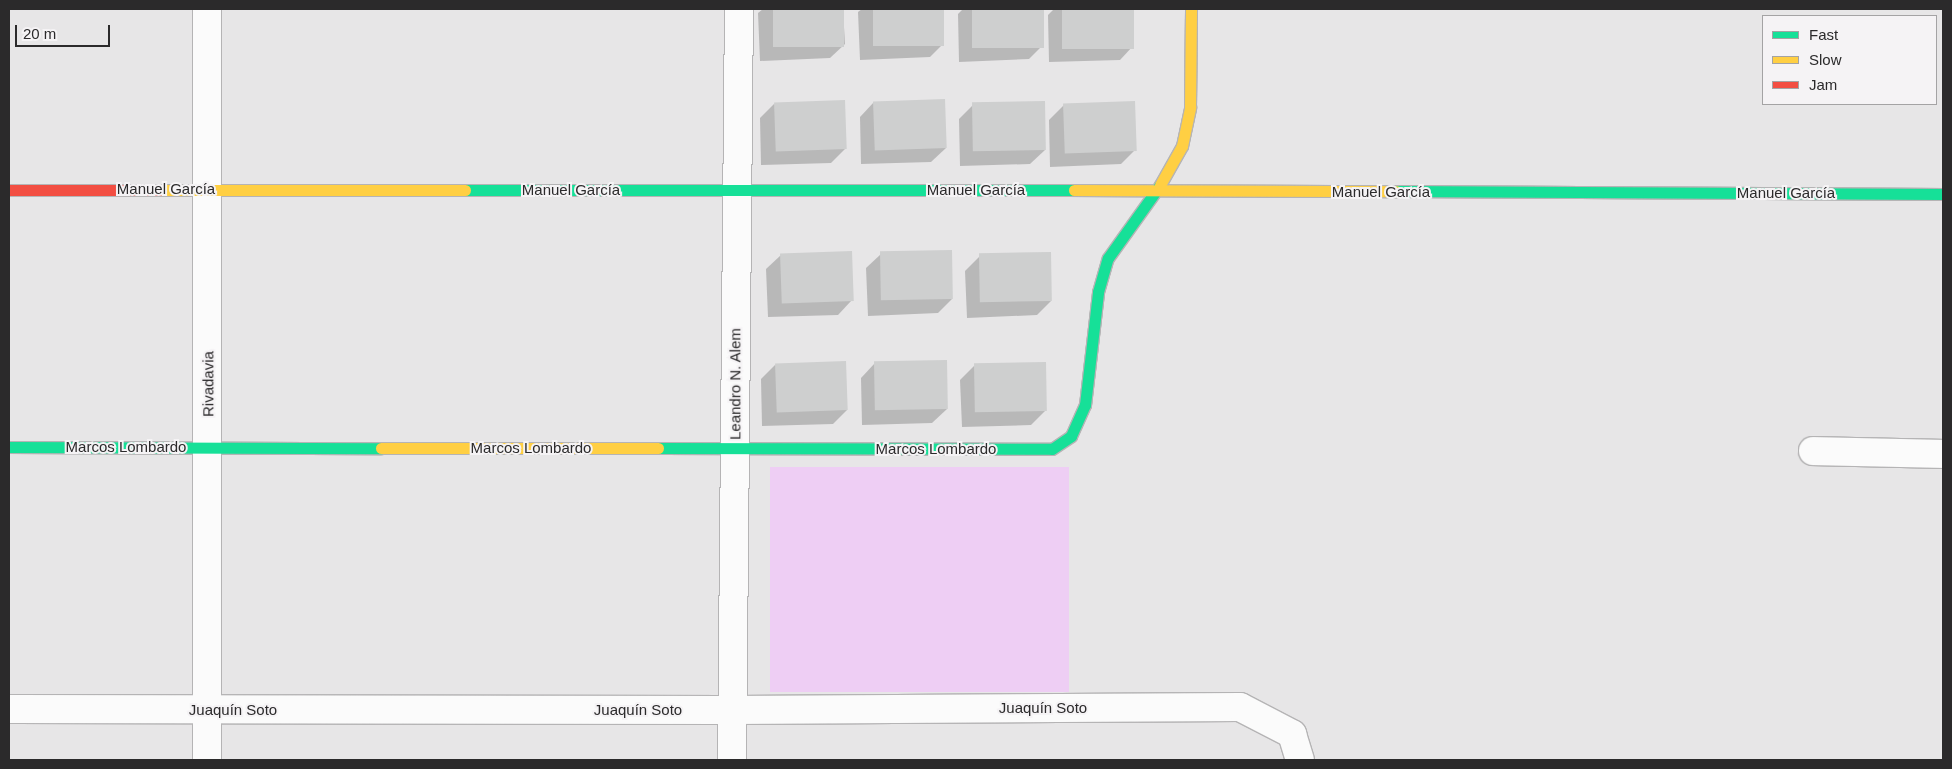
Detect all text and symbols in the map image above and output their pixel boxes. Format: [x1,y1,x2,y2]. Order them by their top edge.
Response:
scale bar [18,15,112,47]
legend [1762,15,1937,105]
text: 20 m [23,25,56,42]
text: Fast [1809,26,1838,43]
text: Slow [1809,51,1842,68]
text: Jam [1809,76,1837,93]
street label: Manuel García [117,180,215,198]
street label: Manuel García [522,181,620,199]
street label: Manuel García [927,181,1025,199]
street label: Manuel García [1332,183,1430,201]
street label: Manuel García [1737,184,1835,202]
street label: Leandro N. Alem [726,328,744,440]
street label: Rivadavia [199,351,217,417]
street label: Marcos Lombardo [66,438,186,456]
street label: Marcos Lombardo [471,439,591,457]
street label: Marcos Lombardo [876,440,996,458]
street label: Juaquín Soto [999,699,1087,717]
street label: Juaquín Soto [189,701,277,719]
street label: Juaquín Soto [594,701,682,719]

